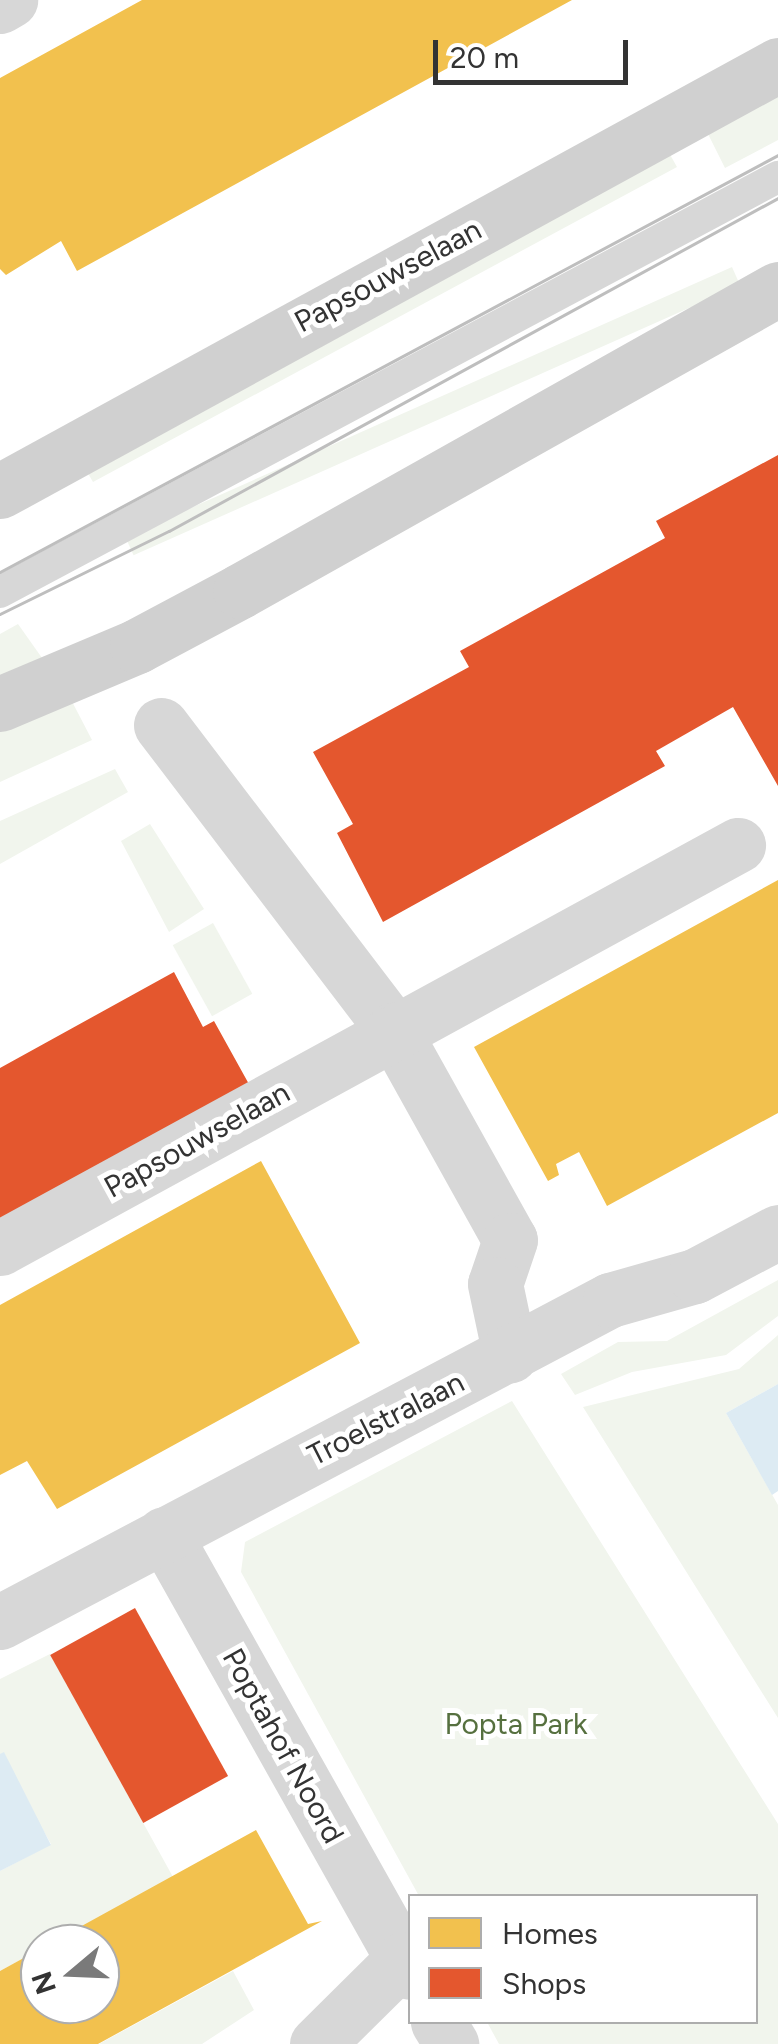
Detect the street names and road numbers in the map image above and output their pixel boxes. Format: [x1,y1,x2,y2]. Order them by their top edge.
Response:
street label: Papsouwselaan [289,212,487,340]
street label: Papsouwselaan [98,1074,296,1206]
street label: Troelstralaan [302,1364,470,1474]
street label: Poptahof Noord [215,1642,351,1850]

